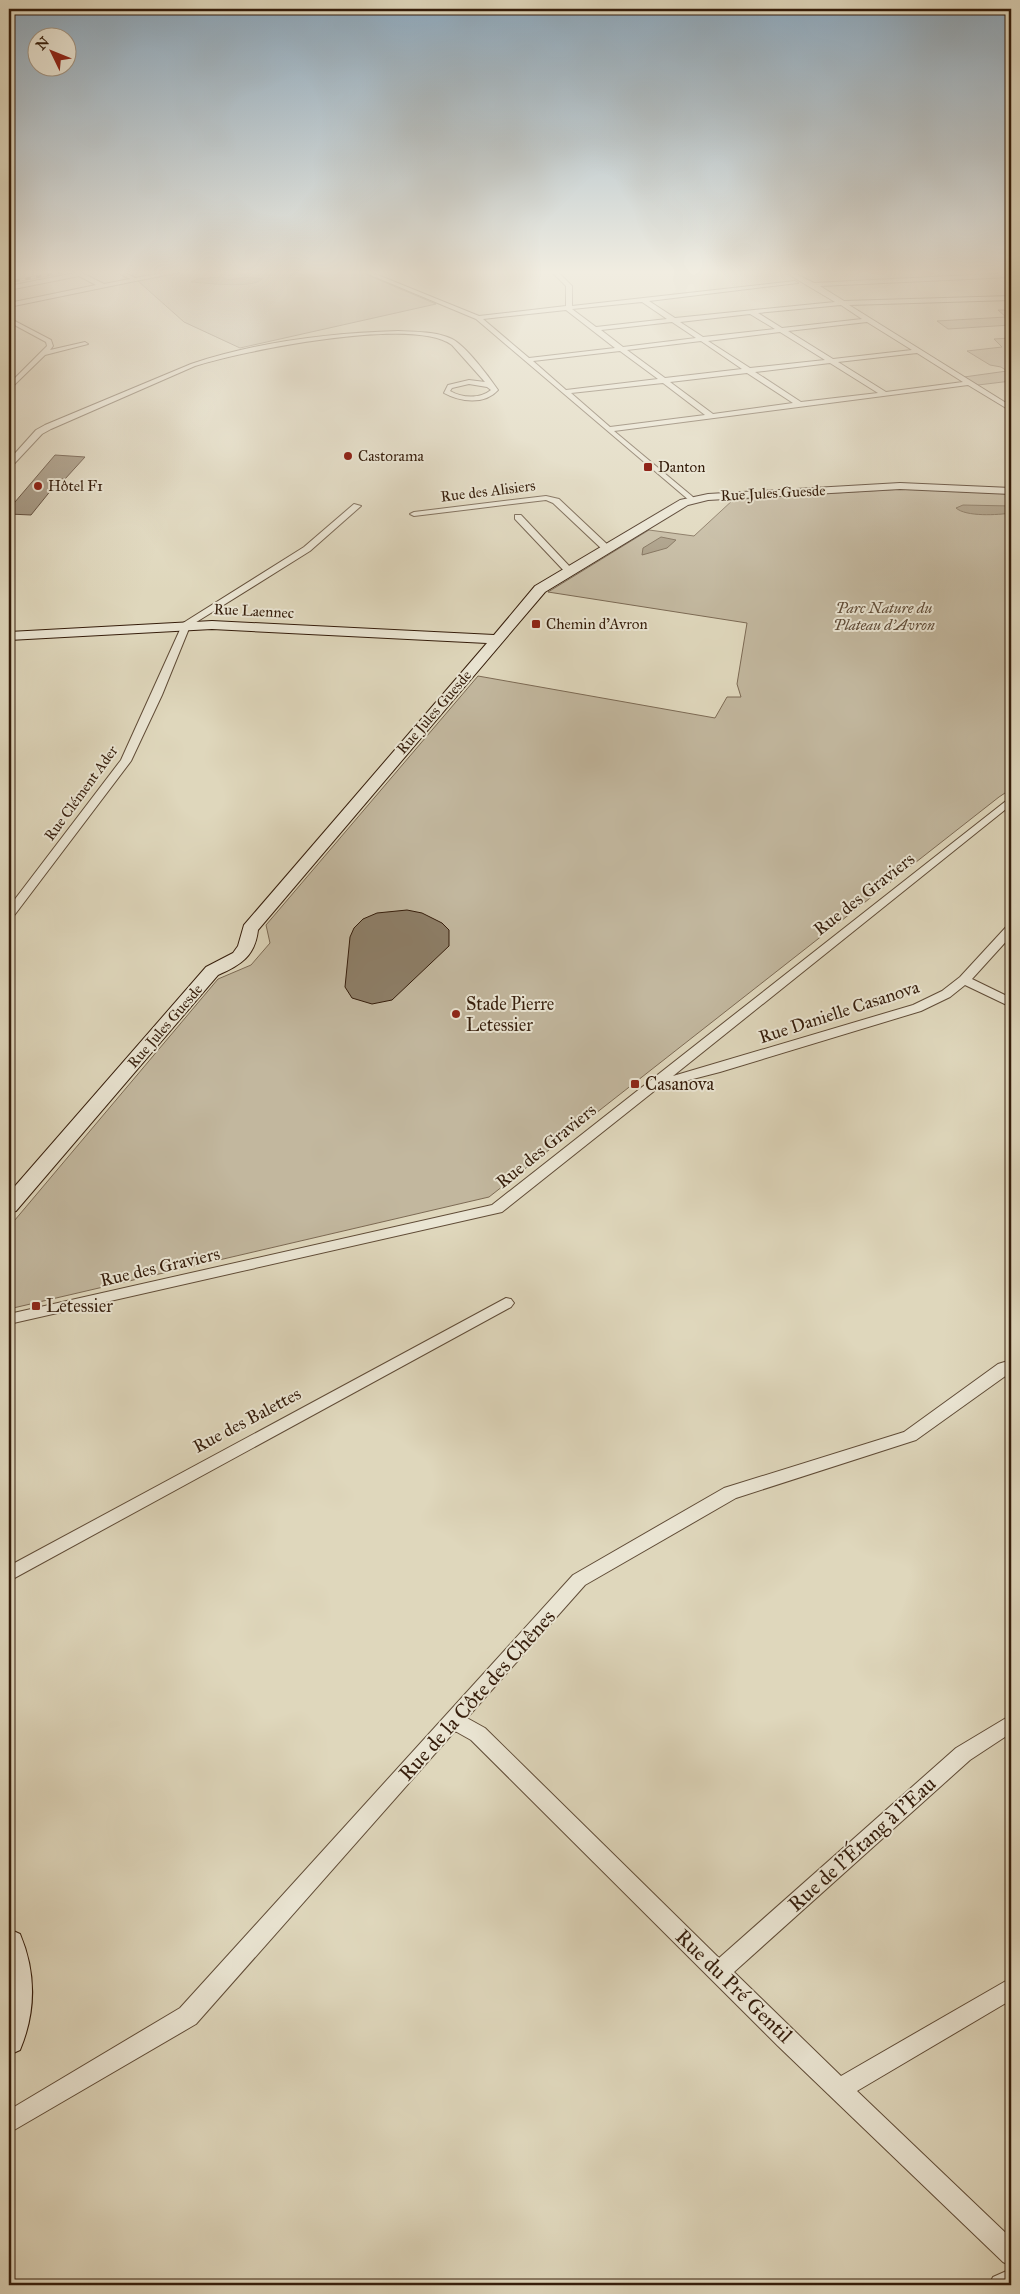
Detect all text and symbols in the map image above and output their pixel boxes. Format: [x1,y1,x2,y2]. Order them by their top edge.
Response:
north arrow [28,28,78,78]
text: N [33,33,53,54]
place label: Castorama [358,447,425,465]
marker: Castorama [342,450,354,462]
place label: Danton [658,458,705,476]
marker: Danton [642,461,654,473]
street label: Rue des Alisiers [439,476,537,506]
place label: Hôtel F1 [48,477,103,495]
marker: Hôtel F1 [32,480,44,492]
street label: Rue Jules Guesde [720,481,826,506]
park label: Parc Nature du Plateau d'Avron [833,599,935,634]
street label: Rue Laennec [213,600,295,622]
place label: Chemin d'Avron [546,615,648,633]
marker: Chemin d'Avron [530,618,542,630]
street label: Rue Jules Guesde [393,666,476,758]
street label: Rue Clément Ader [40,742,122,844]
street label: Rue des Graviers [809,848,919,940]
street label: Rue Danielle Casanova [756,976,922,1048]
street label: Rue Jules Guesde [124,980,207,1072]
place label: Stade Pierre Letessier [466,993,554,1036]
marker: Stade Pierre Letessier [450,1008,462,1020]
place label: Casanova [645,1073,714,1095]
marker: Casanova [629,1078,641,1090]
street label: Rue des Graviers [492,1099,600,1193]
street label: Rue des Graviers [98,1243,222,1291]
place label: Letessier [46,1295,113,1317]
marker: Letessier [30,1300,42,1312]
street label: Rue des Balettes [189,1382,305,1458]
street label: Rue de la Côte des Chênes [393,1604,561,1786]
street label: Rue de l'Étang à l'Eau [782,1770,941,1917]
street label: Rue du Pré Gentil [670,1924,798,2049]

